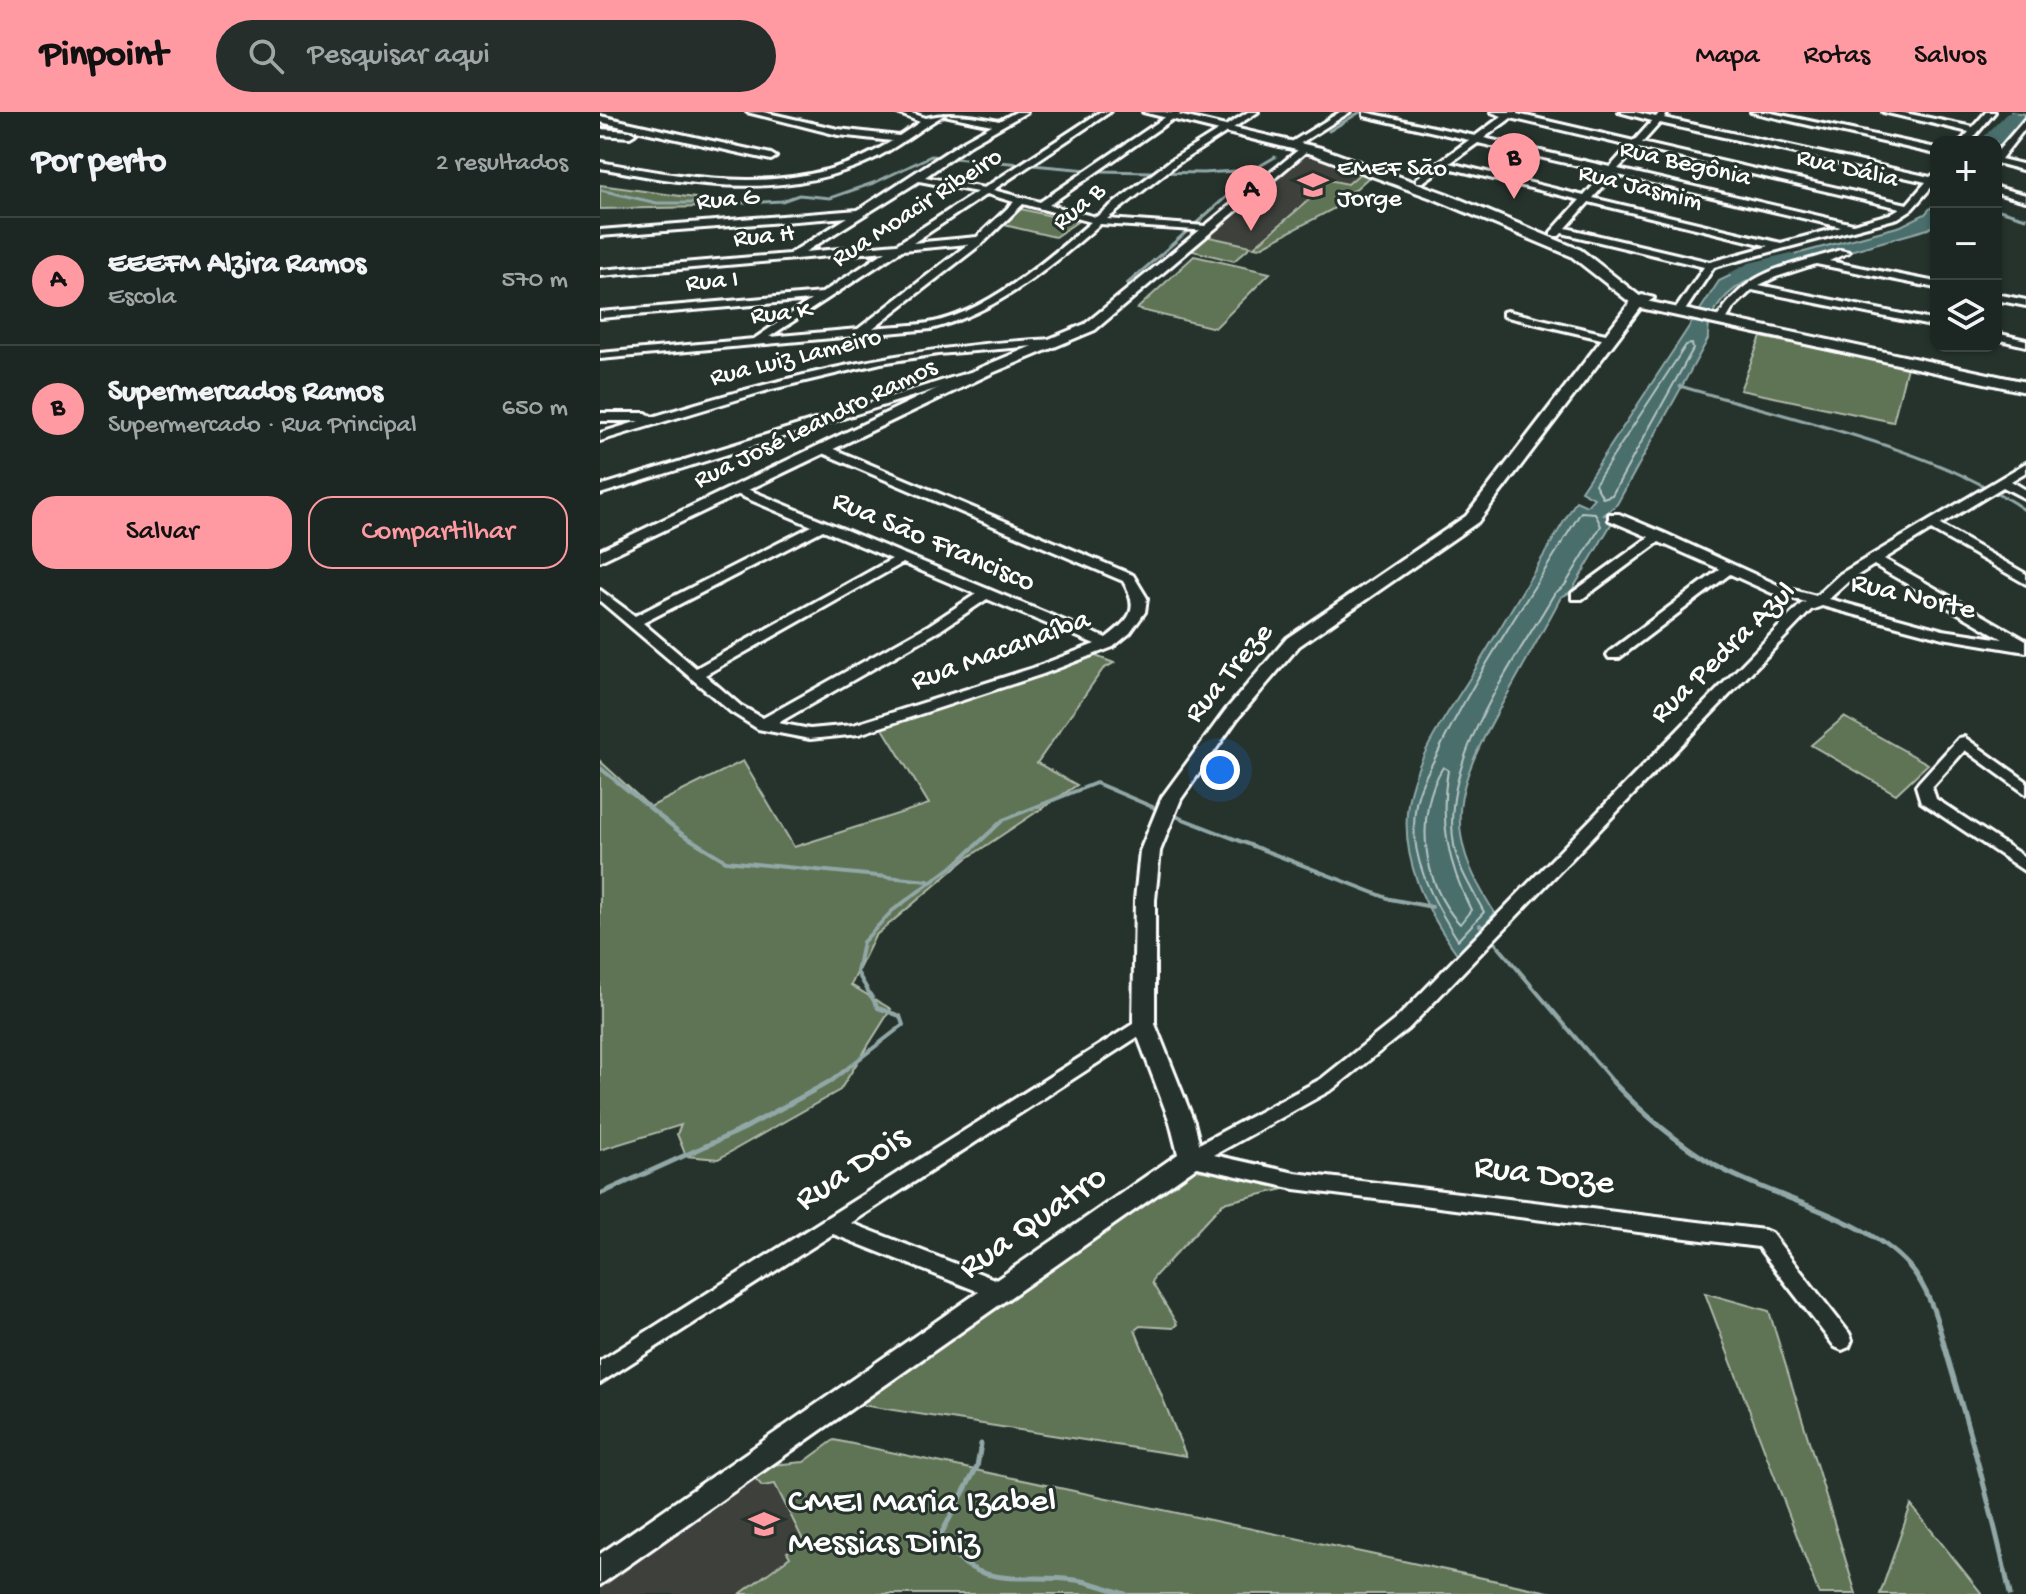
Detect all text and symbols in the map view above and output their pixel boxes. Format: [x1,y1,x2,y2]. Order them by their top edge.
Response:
search box [216,20,776,92]
text: Pinpoint [40,34,168,78]
icon: search [244,34,288,78]
text: Pesquisar aqui [308,39,490,74]
text: Mapa [1695,40,1760,73]
text: Rotas [1804,40,1870,73]
text: Salvos [1914,40,1986,73]
pin: B [1488,133,1540,199]
street label: Rua Begônia [1616,135,1755,196]
map controls [1930,136,2002,352]
button: + [1930,136,2002,208]
street label: Rua Moacir Ribeiro [827,142,1009,276]
street label: Rua Dália [1793,143,1902,197]
text: Por perto [32,144,166,184]
text: 2 resultados [436,149,568,180]
place label: EMEF São Jorge [1337,155,1447,216]
street label: Rua Jasmim [1575,159,1705,219]
pin: A [1225,165,1277,231]
school or university icon: EMEF São Jorge [1296,168,1330,202]
street label: Rua B [1047,176,1113,239]
street label: Rua G [695,183,762,219]
button: − [1930,208,2002,280]
street label: Rua H [732,220,796,256]
text: EEEFM Alzira Ramos [108,248,366,283]
street label: Rua I [684,265,740,301]
text: A [50,266,66,297]
text: 570 m [501,266,568,297]
button: layers [1930,280,2002,352]
text: Escola [108,283,176,314]
street label: Rua K [749,297,815,333]
street label: Rua Luiz Lameiro [707,323,885,395]
street label: Rua José Leandro Ramos [690,352,944,497]
text: Supermercados Ramos [108,376,383,411]
text: B [51,394,65,425]
text: 650 m [502,394,568,425]
text: Supermercado · Rua Principal [108,411,417,442]
street label: Rua São Francisco [826,484,1040,602]
button: Salvar [32,496,292,569]
button: Compartilhar [308,496,568,569]
street label: Rua Norte [1847,567,1979,629]
street label: Rua Pedra Azul [1644,576,1804,732]
street label: Rua Macanaíba [907,603,1096,701]
street label: Rua Treze [1178,616,1282,731]
your location [1200,750,1240,790]
street label: Rua Dois [788,1116,920,1223]
street label: Rua Doze [1471,1147,1617,1207]
street label: Rua Quatro [951,1157,1117,1291]
place label: CMEI Maria Izabel Messias Diniz [788,1482,1056,1566]
school or university icon: CMEI Maria Izabel Messias Diniz [747,1507,781,1541]

